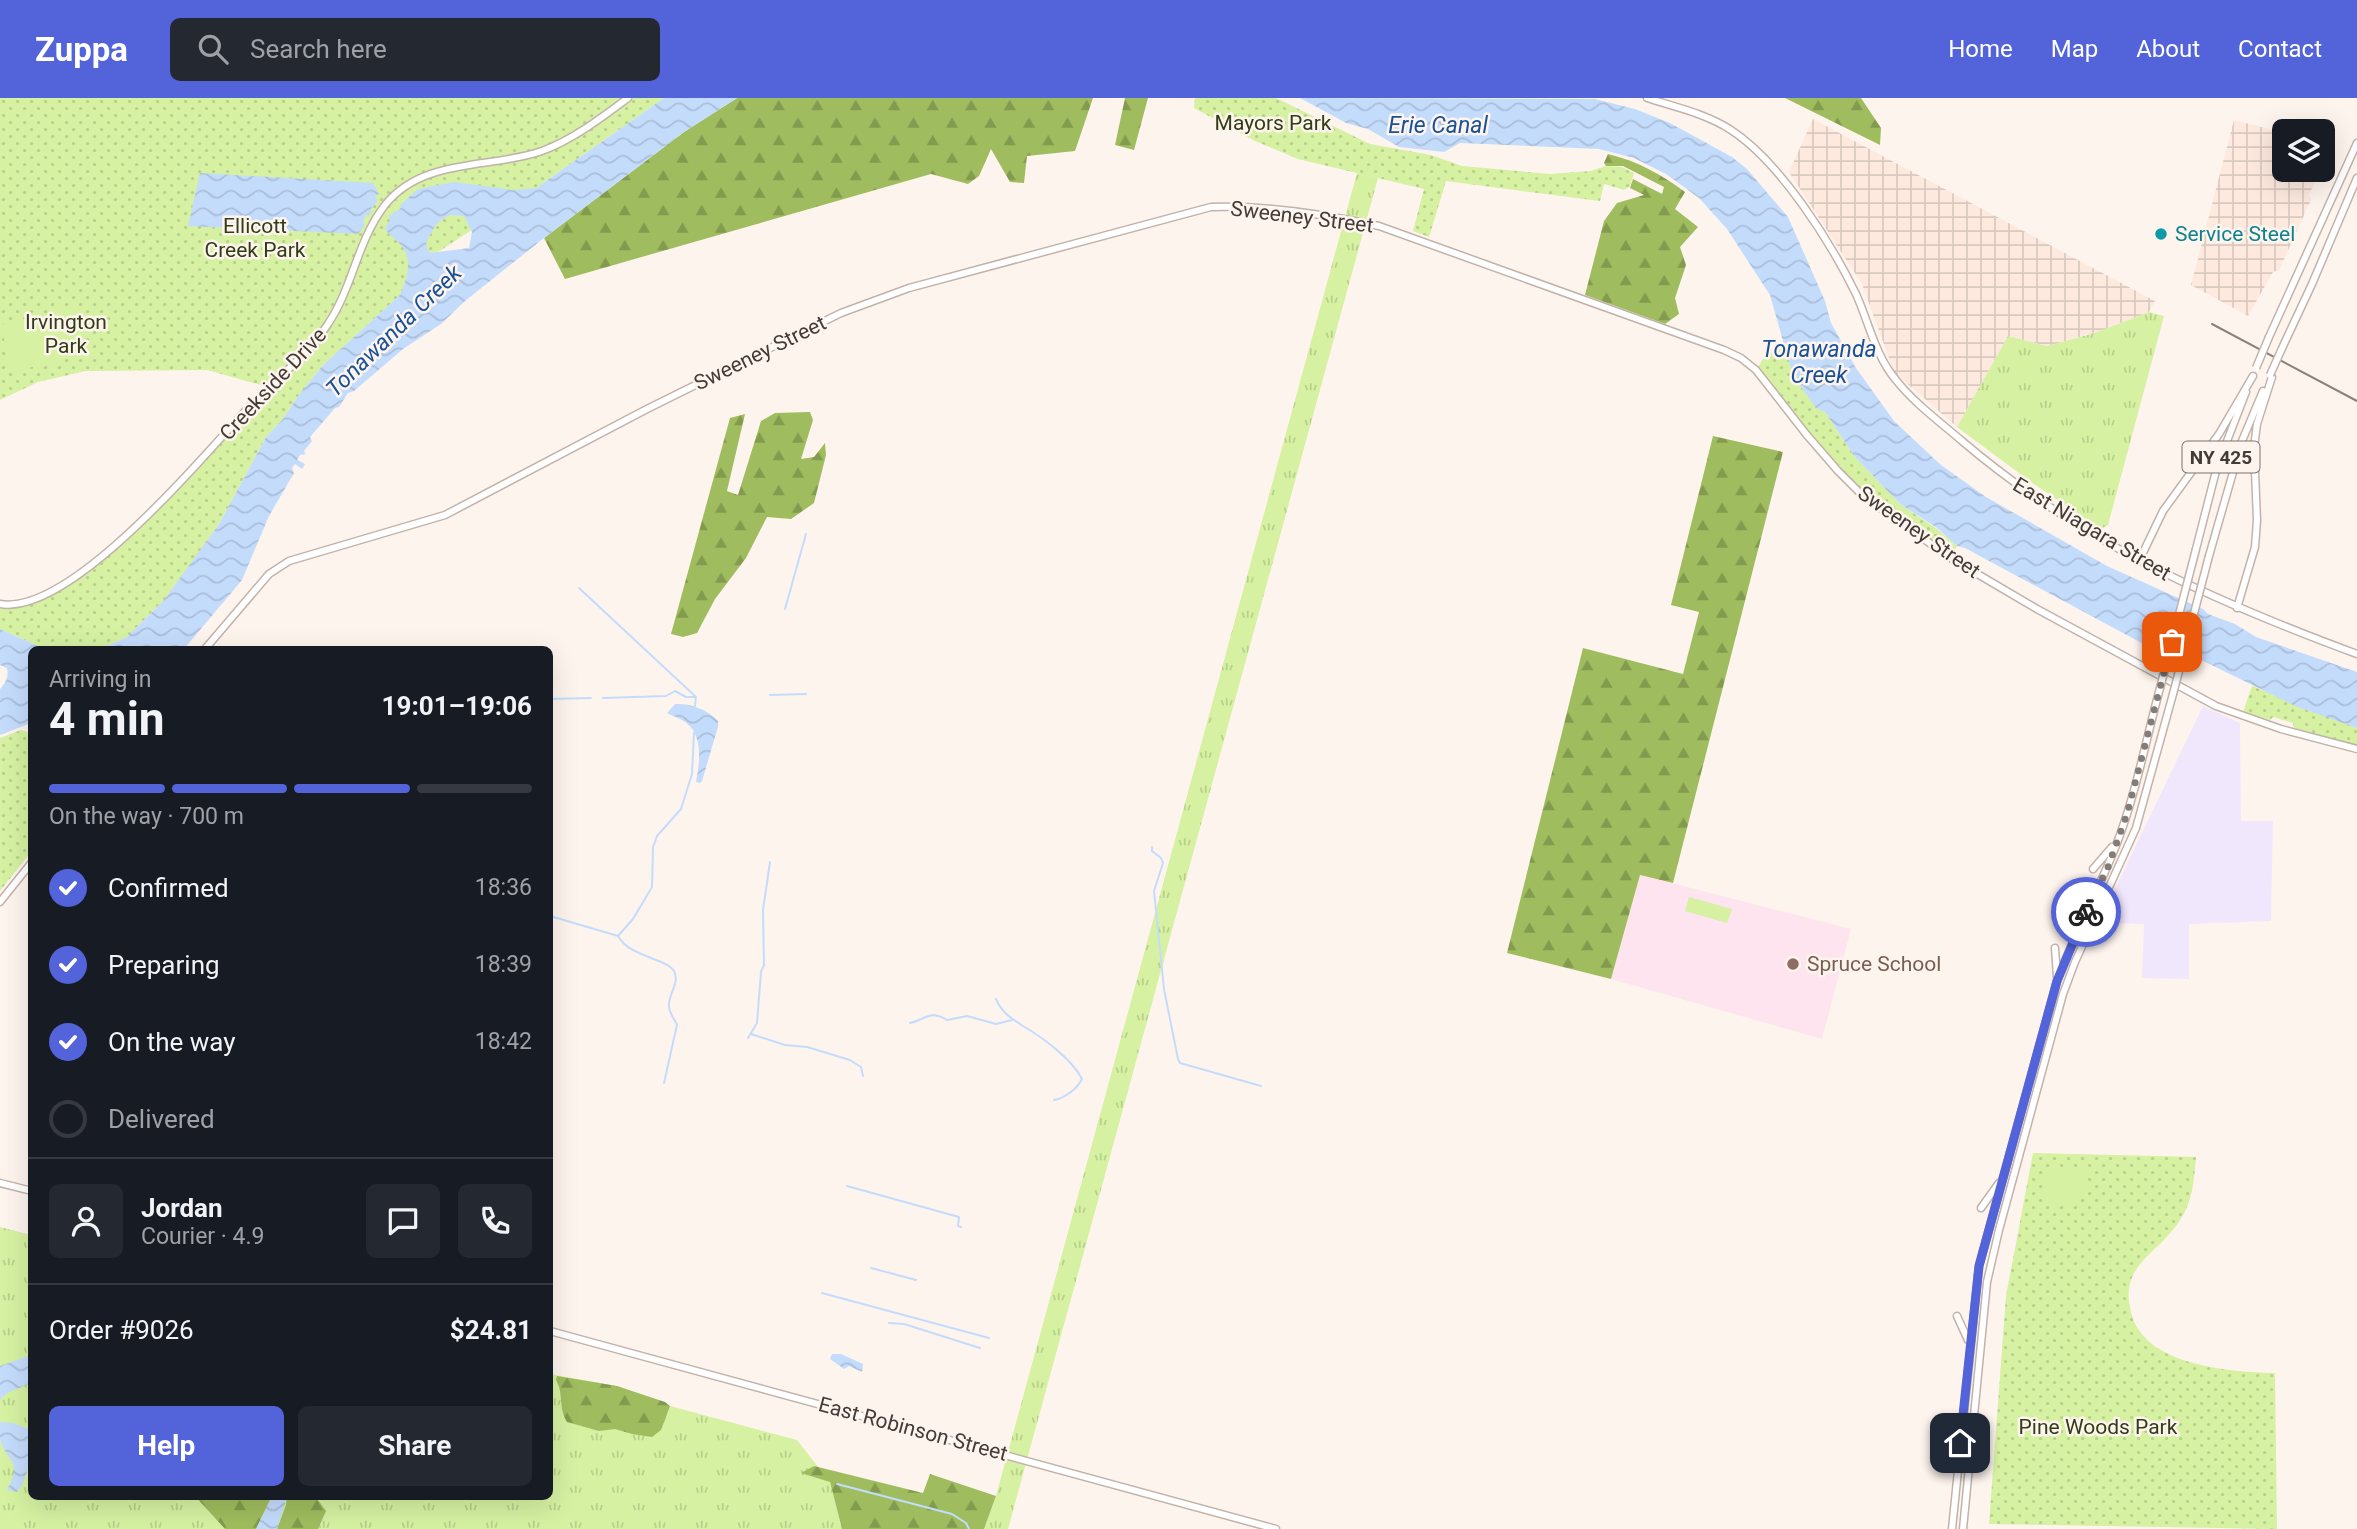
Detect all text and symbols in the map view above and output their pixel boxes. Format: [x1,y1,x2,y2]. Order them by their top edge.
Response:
search box [170,18,660,81]
text: Zuppa [35,30,128,69]
icon: search [194,30,232,68]
text: Search here [250,34,387,64]
text: Home [1948,35,2013,63]
text: Map [2051,35,2098,63]
text: About [2136,35,2200,63]
text: Contact [2238,35,2322,63]
park label: Mayors Park [1215,111,1332,135]
water label: Erie Canal [1388,112,1488,139]
map controls [2272,119,2335,182]
button: layers [2272,119,2335,182]
street label: Sweeney Street [1229,196,1375,238]
park label: Ellicott Creek Park [204,214,306,262]
place label: Service Steel [2175,222,2295,246]
marker: Service Steel [2153,226,2169,242]
water label: Tonawanda Creek [321,259,468,402]
park label: Irvington Park [25,310,107,358]
street label: Sweeney Street [690,311,830,395]
street label: Creekside Drive [215,323,331,445]
water label: Tonawanda Creek [1761,336,1877,389]
road number: NY 425 [2182,442,2260,472]
street label: East Niagara Street [2009,472,2175,586]
street label: Sweeney Street [1853,481,1985,583]
pin [2142,612,2202,672]
icon: bag [2153,623,2191,661]
text: Arriving in [49,666,152,693]
text: 19:01–19:06 [382,691,532,721]
text: 4 min [49,692,165,746]
text: On the way · 700 m [49,803,244,830]
icon: check [49,869,87,907]
text: Confirmed [108,873,229,903]
text: 18:36 [475,874,532,901]
courier [2051,877,2121,947]
icon: bike [2067,893,2105,931]
icon: check [49,946,87,984]
text: Preparing [108,950,220,980]
text: 18:39 [475,951,532,978]
place label: Spruce School [1807,952,1941,976]
marker: Spruce School [1785,956,1801,972]
icon: check [49,1023,87,1061]
text: On the way [108,1027,236,1057]
text: 18:42 [475,1028,532,1055]
text: Delivered [108,1104,215,1134]
button: person [49,1184,123,1258]
button: chat [366,1184,440,1258]
button: phone [458,1184,532,1258]
text: Jordan [141,1193,223,1223]
text: Courier · 4.9 [141,1223,264,1250]
text: Order #9026 [49,1315,194,1345]
text: $24.81 [450,1315,532,1345]
street label: East Robinson Street [816,1392,1010,1466]
button: Help [49,1406,284,1486]
button: Share [298,1406,532,1486]
pin [1930,1413,1990,1473]
park label: Pine Woods Park [2019,1415,2178,1439]
icon: home [1941,1424,1979,1462]

